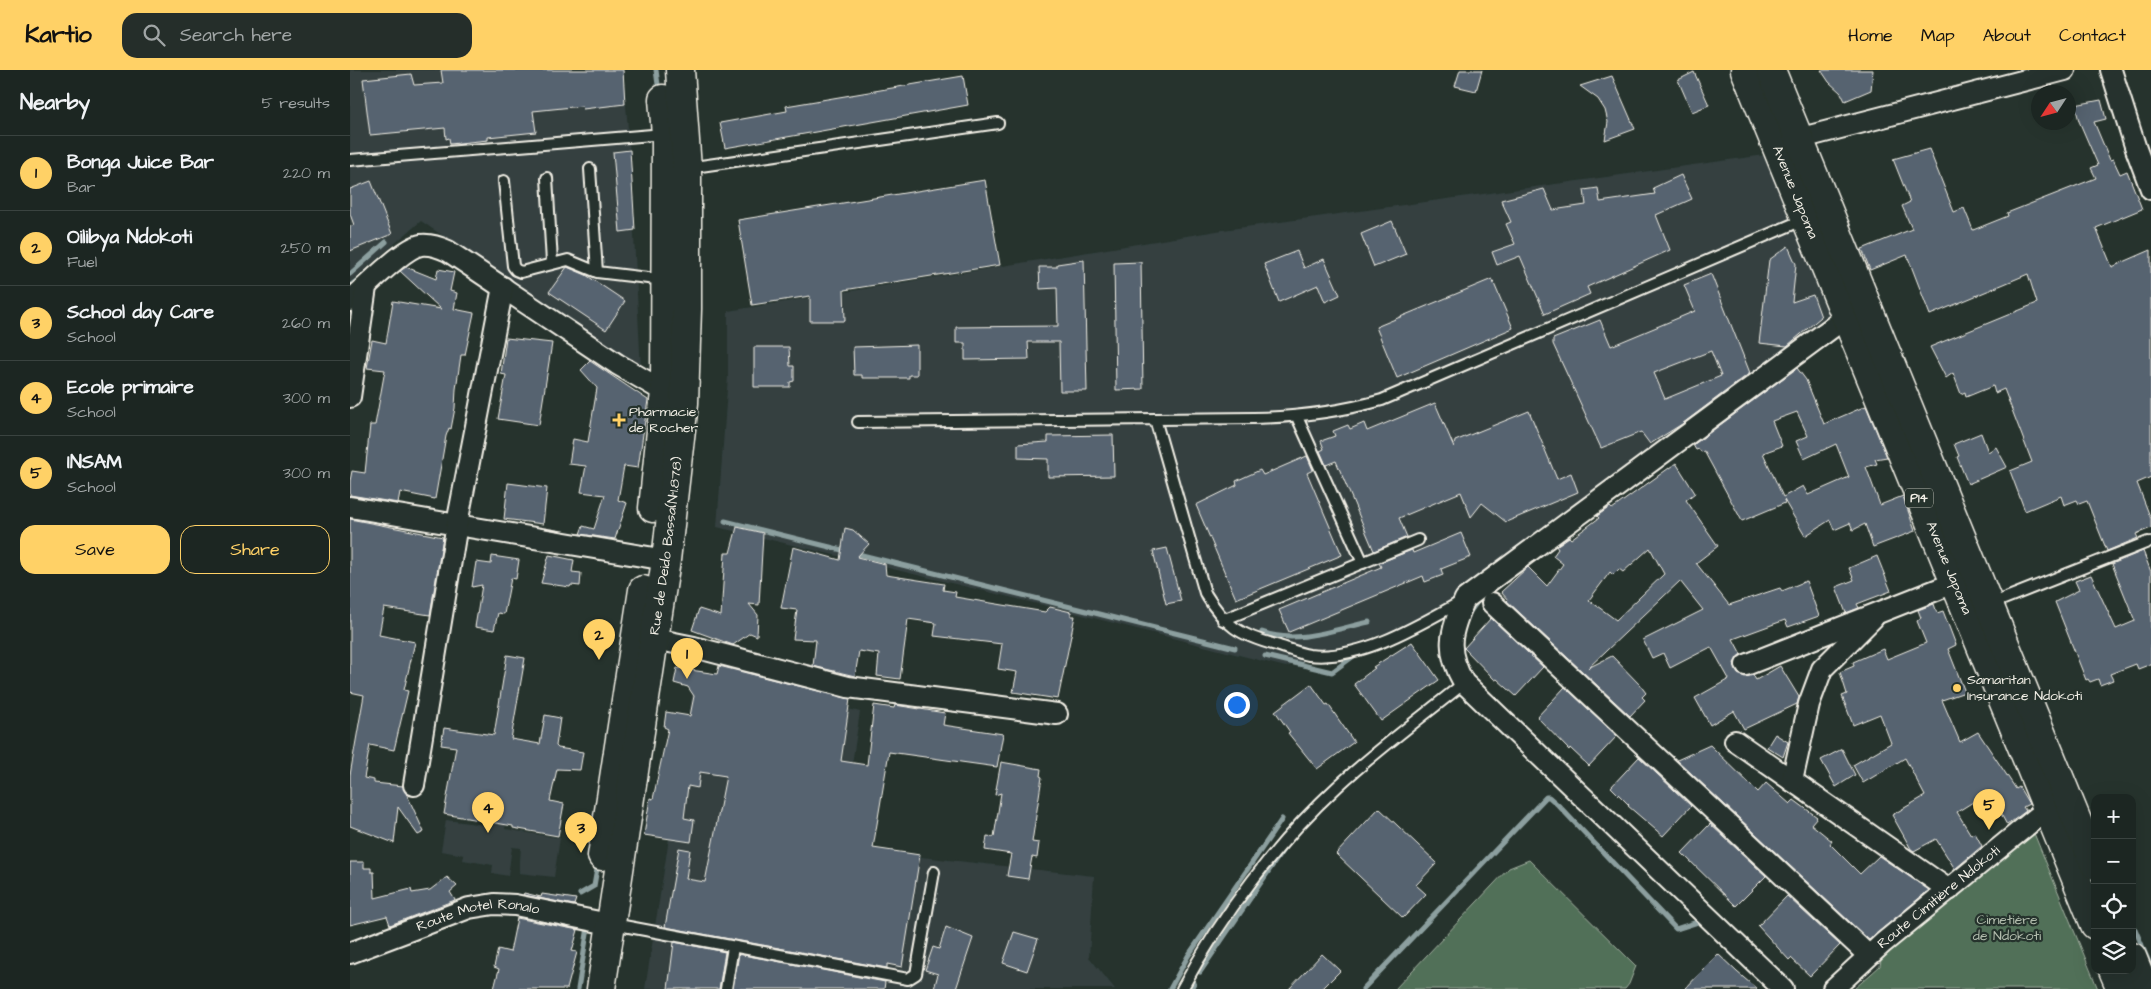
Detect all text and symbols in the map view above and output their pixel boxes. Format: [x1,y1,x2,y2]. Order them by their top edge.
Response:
search box [122,13,472,58]
text: Kartio [25,18,92,52]
icon: search [140,21,168,49]
text: Search here [180,22,292,49]
text: Home [1848,23,1893,48]
text: Map [1921,23,1955,48]
text: About [1983,23,2031,48]
text: Contact [2059,23,2126,48]
north arrow [2031,85,2076,130]
text: Nearby [20,88,90,117]
text: 5 results [262,92,330,114]
street label: Avenue Japoma [1767,142,1823,242]
text: Bonga Juice Bar [67,149,214,176]
text: 1 [35,162,37,184]
text: 220 m [283,162,330,184]
text: Bar [67,176,95,198]
text: Oilibya Ndokoti [67,224,192,251]
text: 2 [31,237,41,259]
text: 250 m [281,237,330,259]
text: Fuel [67,251,97,273]
text: School day Care [67,299,214,326]
text: 3 [32,312,40,334]
text: 260 m [282,312,330,334]
text: School [67,326,116,348]
text: Ecole primaire [67,374,194,401]
text: 4 [31,387,41,409]
text: 300 m [283,387,330,409]
text: School [67,401,116,423]
place label: Pharmacie de Rocher [629,402,699,438]
marker: Pharmacie de Rocher [613,414,625,426]
text: INSAM [67,449,122,476]
street label: Rue de Deido Bassa(N°1.878) [645,455,688,636]
text: 5 [30,462,42,484]
text: 300 m [283,462,330,484]
text: School [67,476,116,498]
road number: P14 [1905,488,1933,508]
street label: Avenue Japoma [1921,518,1977,618]
button: Save [20,525,170,574]
button: Share [180,525,330,574]
pin: 2 [583,619,615,660]
pin: 1 [671,638,703,679]
place label: Samaritan Insurance Ndokoti [1967,670,2082,706]
marker: Samaritan Insurance Ndokoti [1951,682,1963,694]
your location [1224,692,1250,718]
pin: 5 [1973,789,2005,830]
pin: 4 [472,792,504,833]
map controls [2091,794,2136,974]
button: + [2091,794,2136,839]
pin: 3 [565,812,597,853]
button: − [2091,839,2136,884]
street label: Route Cimitière Ndokoti [1873,841,2004,954]
button: locate [2091,884,2136,929]
street label: Route Motel Ronalo [414,894,541,937]
park label: Cimetière de Ndokoti [1973,910,2041,946]
button: layers [2091,929,2136,974]

